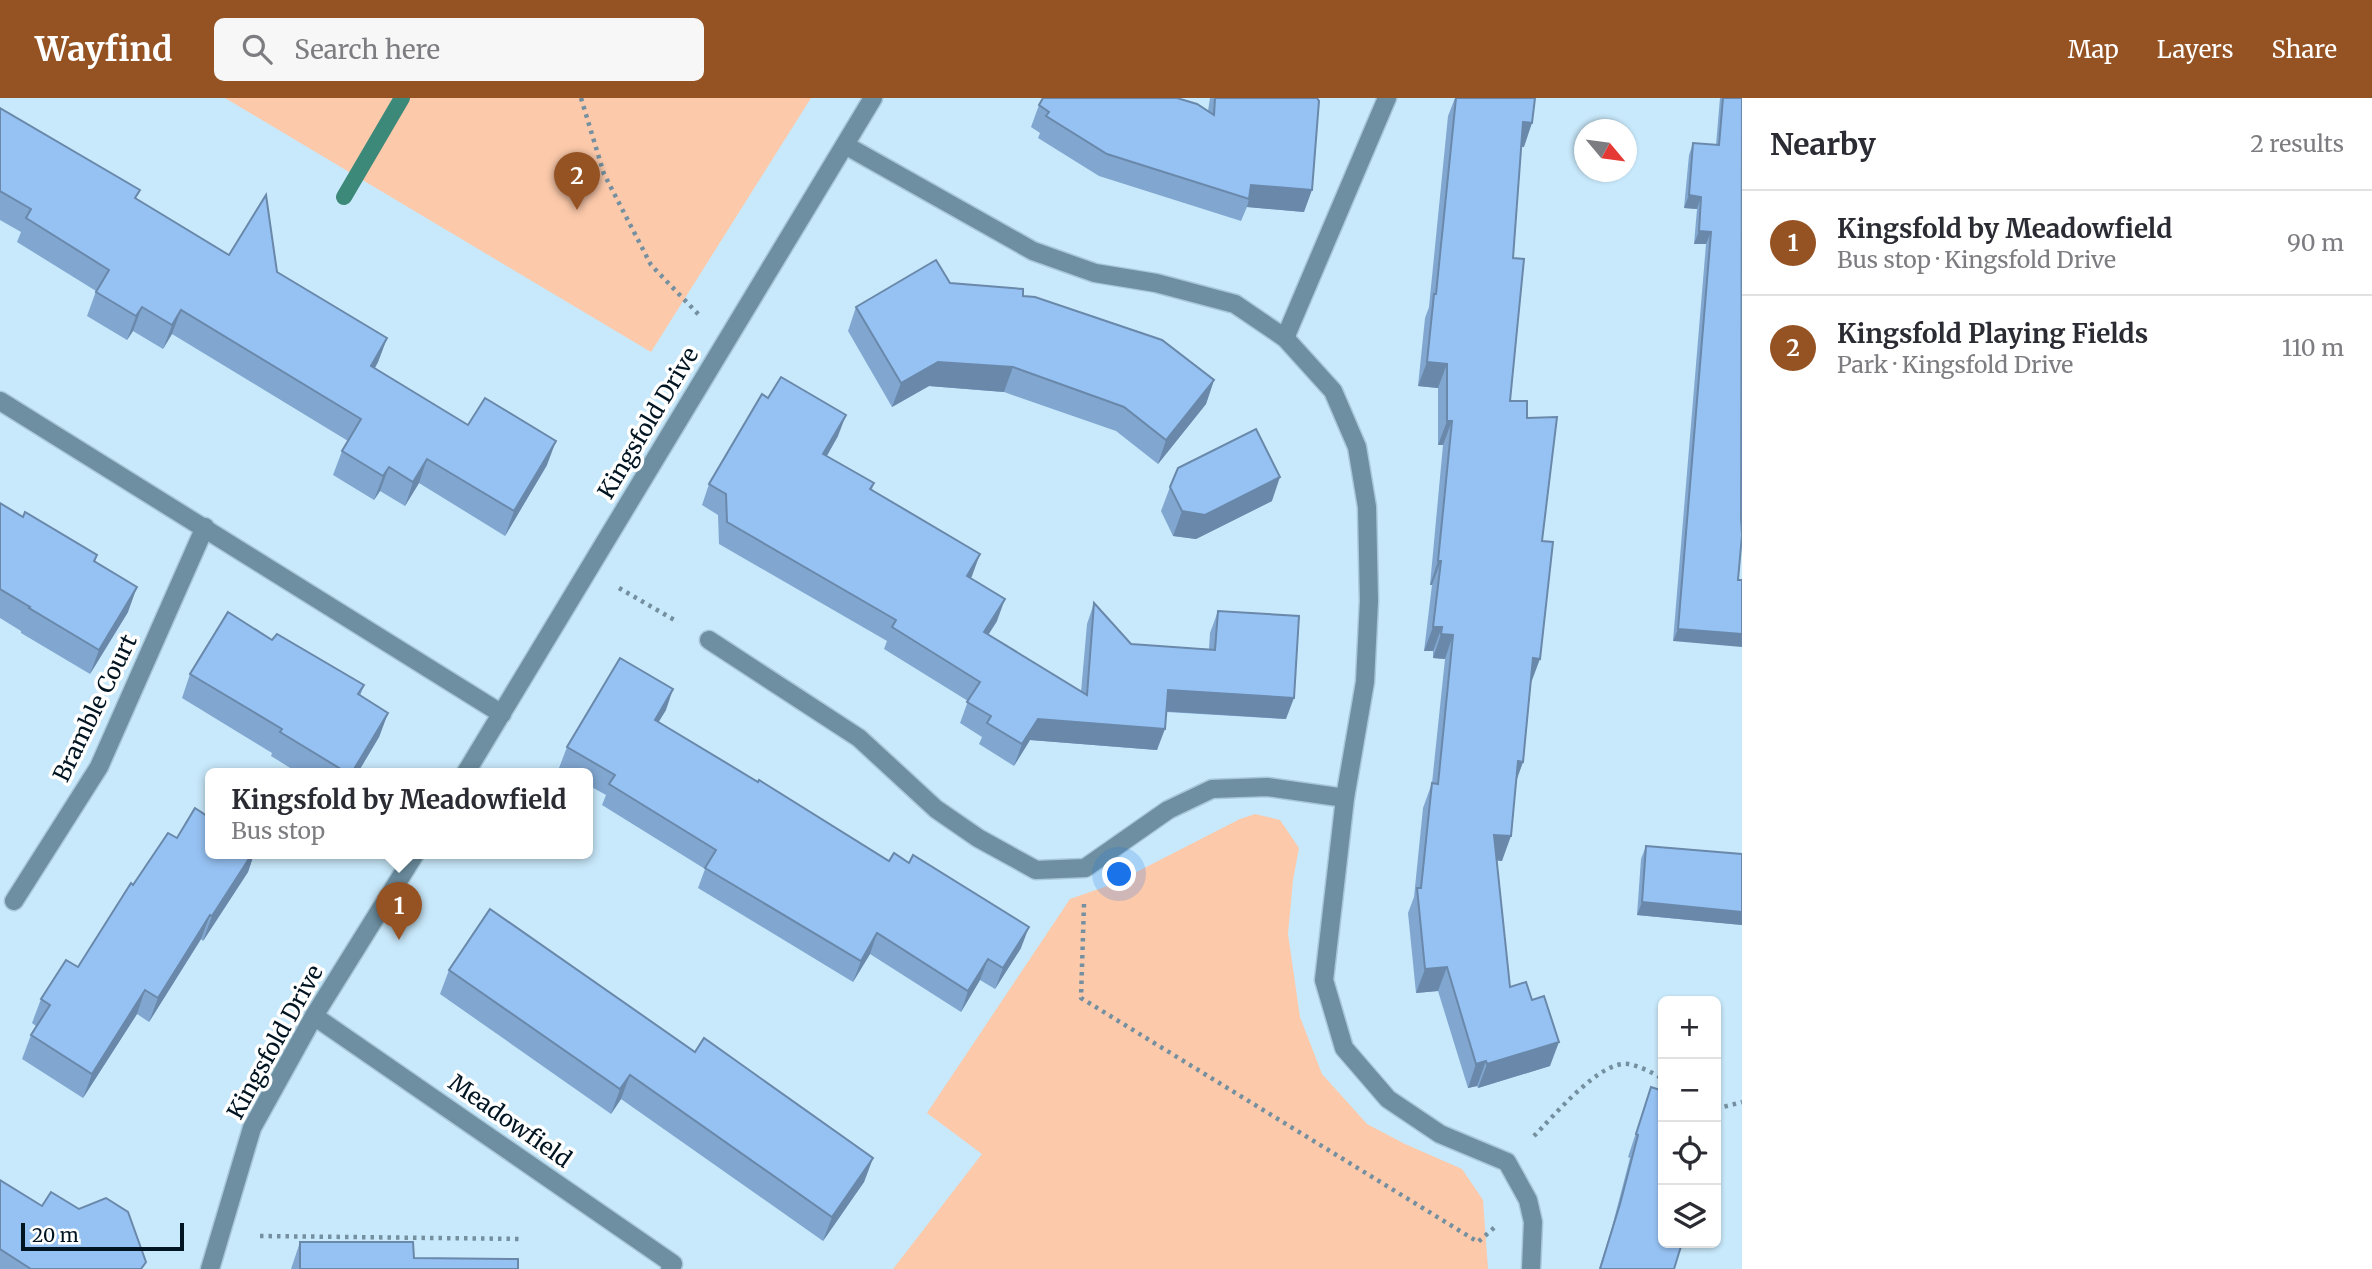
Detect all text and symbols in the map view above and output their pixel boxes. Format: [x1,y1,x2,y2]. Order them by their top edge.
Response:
search box [214,18,704,81]
text: Wayfind [35,29,172,70]
icon: search [238,30,276,68]
text: Search here [294,33,440,66]
text: Map [2068,34,2119,65]
text: Layers [2157,34,2233,65]
text: Share [2271,34,2337,65]
north arrow [1574,119,1637,182]
text: Nearby [1770,125,1876,163]
text: 2 results [2250,129,2344,158]
pin: 2 [554,152,600,210]
text: Kingsfold by Meadowfield [1837,212,2172,245]
text: 1 [1788,228,1798,257]
text: 90 m [2287,228,2344,257]
text: Bus stop · Kingsfold Drive [1837,245,2116,274]
text: Kingsfold Playing Fields [1837,317,2148,350]
text: 2 [1786,333,1800,362]
text: 110 m [2282,333,2344,362]
street label: Kingsfold Drive [591,342,704,504]
text: Park · Kingsfold Drive [1837,350,2073,379]
street label: Bramble Court [46,629,143,786]
popup [205,768,593,859]
text: Kingsfold by Meadowfield [231,783,567,816]
text: Bus stop [231,816,325,845]
your location [1102,857,1136,891]
pin: 1 [376,882,422,940]
street label: Kingsfold Drive [220,960,329,1124]
map controls [1658,996,1721,1248]
button: + [1658,996,1721,1059]
button: − [1658,1059,1721,1122]
street label: Meadowfield [443,1068,577,1174]
button: locate [1658,1122,1721,1185]
button: layers [1658,1185,1721,1248]
scale bar [21,1220,184,1252]
text: 20 m [32,1223,79,1247]

